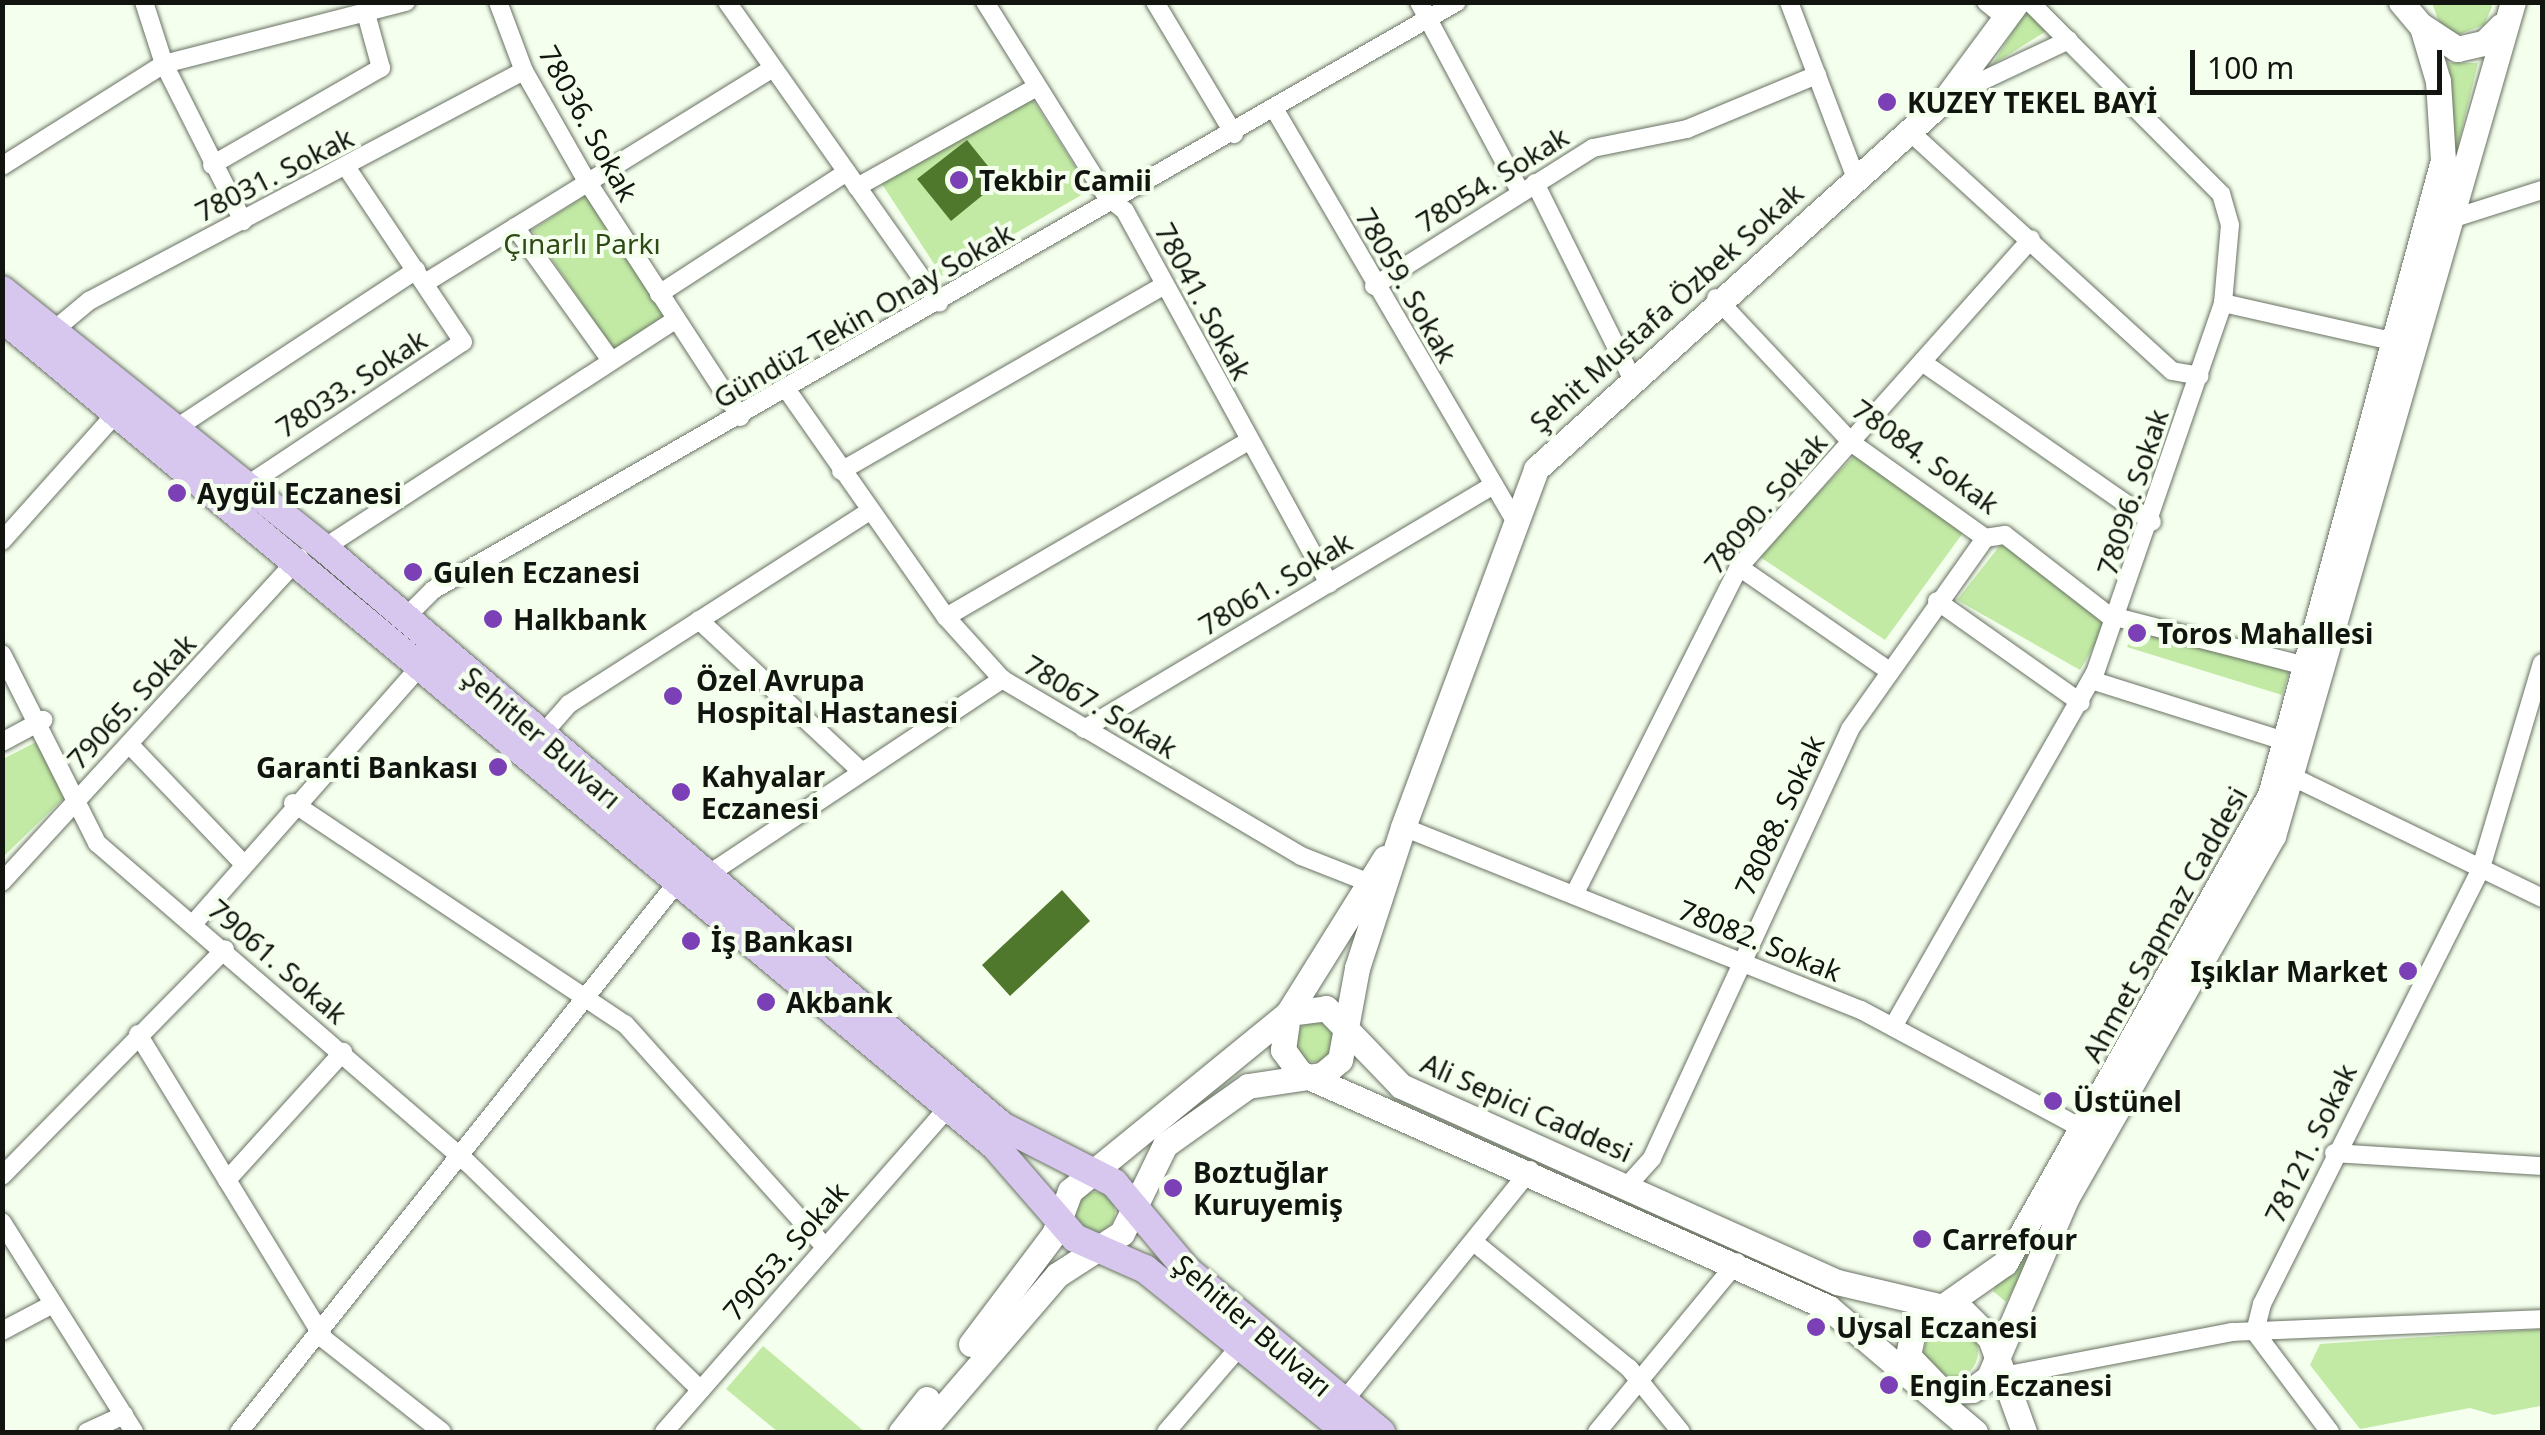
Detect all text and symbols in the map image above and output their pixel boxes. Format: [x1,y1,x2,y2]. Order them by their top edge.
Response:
scale bar [2195,30,2448,92]
street label: 78036. Sokak [532,39,646,207]
text: 100 m [2207,47,2294,88]
place label: KUZEY TEKEL BAYİ [1907,85,2157,119]
marker: KUZEY TEKEL BAYİ [1876,91,1898,113]
street label: 78054. Sokak [1410,119,1574,239]
street label: 78031. Sokak [189,120,359,228]
place label: Tekbir Camii [979,163,1152,197]
marker: Tekbir Camii [948,169,970,191]
street label: Şehit Mustafa Özbek Sokak [1523,175,1809,439]
street label: 78059. Sokak [1349,202,1465,368]
street label: Gündüz Tekin Onay Sokak [707,215,1019,415]
street label: 78041. Sokak [1149,217,1259,385]
park label: Çınarlı Parkı [503,226,661,260]
street label: 78033. Sokak [269,322,433,444]
street label: 78084. Sokak [1846,392,2006,520]
street label: 78096. Sokak [2089,405,2175,579]
street label: 78090. Sokak [1697,426,1833,580]
place label: Aygül Eczanesi [197,476,402,510]
marker: Aygül Eczanesi [166,482,188,504]
street label: 78061. Sokak [1192,524,1358,642]
place label: Gulen Eczanesi [433,555,640,589]
marker: Gulen Eczanesi [402,561,424,583]
place label: Halkbank [513,602,647,636]
marker: Halkbank [482,608,504,630]
place label: Toros Mahallesi [2157,616,2373,650]
marker: Toros Mahallesi [2126,622,2148,644]
street label: 79065. Sokak [60,626,202,776]
street label: 78067. Sokak [1018,647,1184,765]
street label: Şehitler Bulvarı [456,659,628,815]
place label: Özel Avrupa Hospital Hastanesi [696,663,958,729]
marker: Özel Avrupa Hospital Hastanesi [660,683,686,709]
street label: 78088. Sokak [1727,730,1831,900]
place label: Garanti Bankası [256,750,478,784]
marker: Garanti Bankası [487,756,509,778]
place label: Kahyalar Eczanesi [701,759,825,825]
marker: Kahyalar Eczanesi [670,781,692,803]
street label: Ahmet Sapmaz Caddesi [2074,781,2254,1067]
street label: 79061. Sokak [202,892,354,1030]
street label: 78082. Sokak [1674,892,1846,988]
place label: İş Bankası [711,924,853,958]
marker: İş Bankası [680,930,702,952]
place label: Işıklar Market [2190,954,2388,988]
marker: Işıklar Market [2397,960,2419,982]
place label: Akbank [786,985,893,1019]
marker: Akbank [755,991,777,1013]
street label: Ali Sepici Caddesi [1416,1045,1638,1169]
street label: 78121. Sokak [2257,1058,2363,1228]
place label: Üstünel [2073,1084,2182,1118]
marker: Üstünel [2042,1090,2064,1112]
place label: Boztuğlar Kuruyemiş [1193,1155,1343,1221]
street label: 79053. Sokak [716,1175,854,1327]
marker: Boztuğlar Kuruyemiş [1162,1177,1184,1199]
place label: Carrefour [1942,1222,2077,1256]
marker: Carrefour [1911,1228,1933,1250]
street label: Şehitler Bulvarı [1167,1247,1339,1403]
place label: Uysal Eczanesi [1836,1310,2038,1344]
marker: Uysal Eczanesi [1805,1316,1827,1338]
place label: Engin Eczanesi [1909,1368,2112,1402]
marker: Engin Eczanesi [1878,1374,1900,1396]

